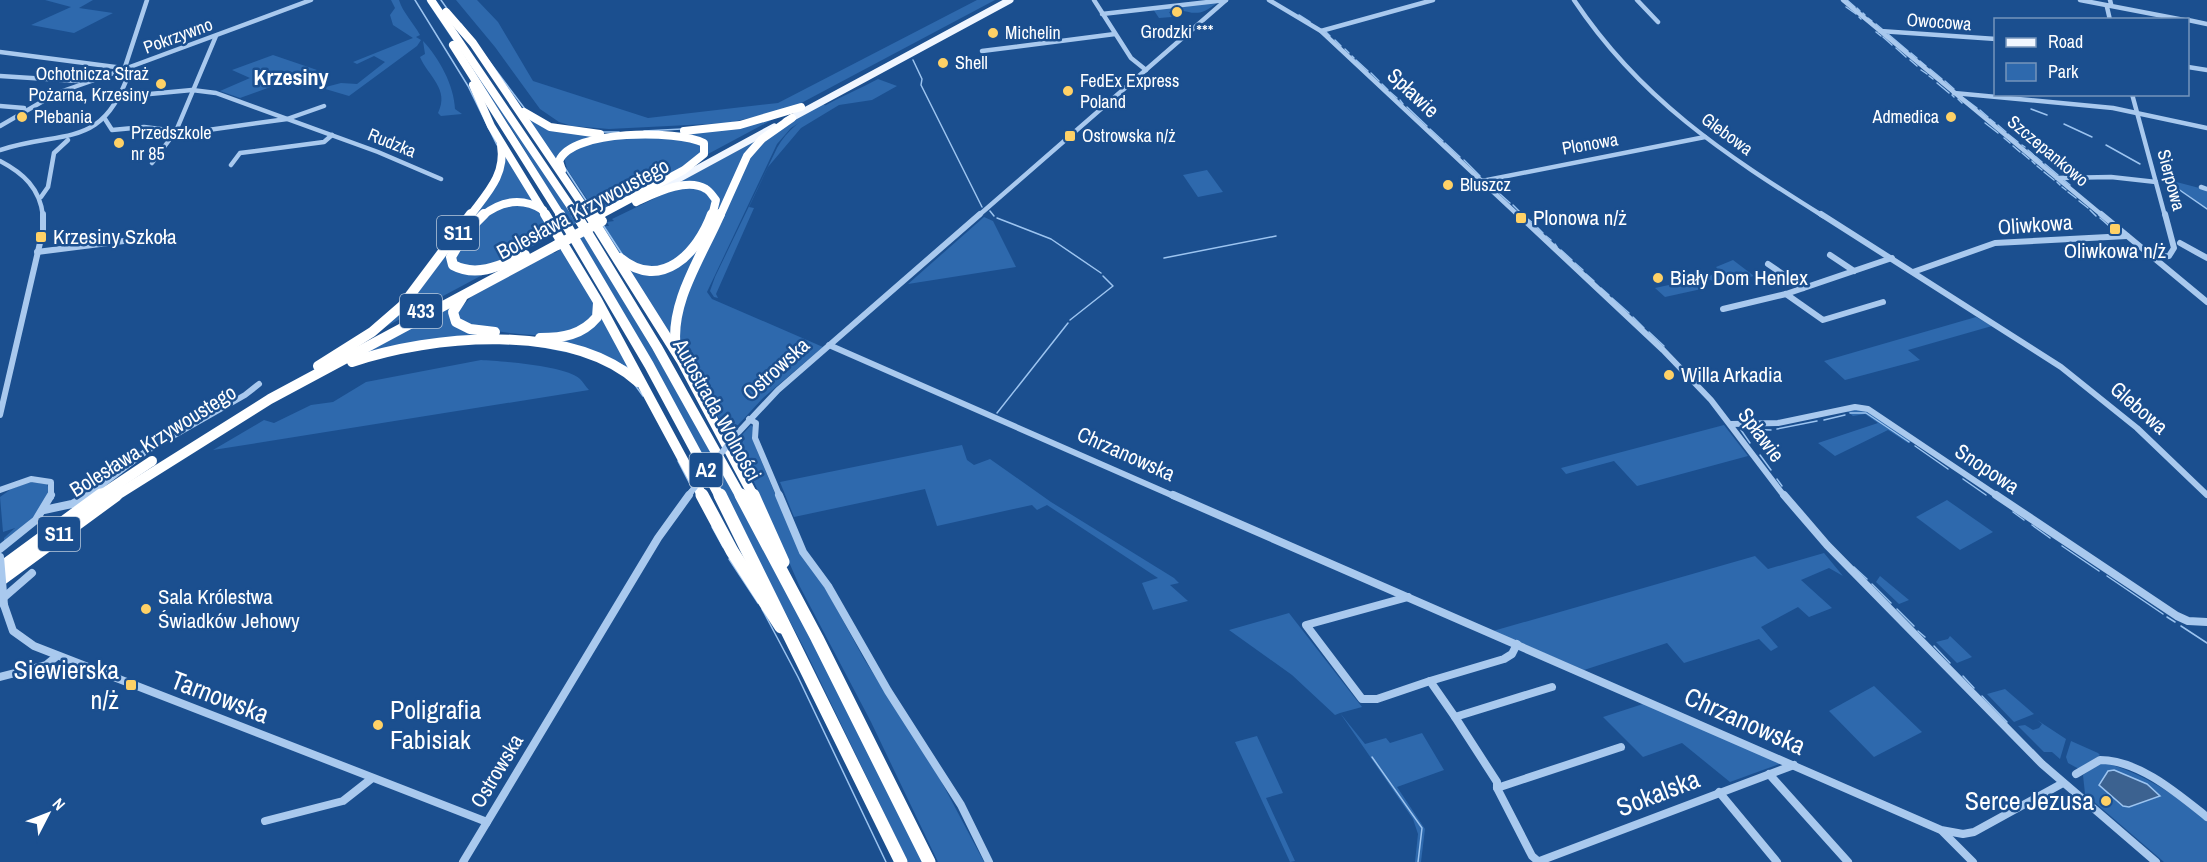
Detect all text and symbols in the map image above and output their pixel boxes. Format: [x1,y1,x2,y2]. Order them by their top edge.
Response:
marker: Grodzki *** [1170,5,1184,19]
street label: Owocowa [1906,7,1972,36]
street label: Pokrzywno [140,11,216,60]
legend [1994,18,2189,96]
place label: Grodzki *** [1140,19,1214,44]
place label: Michelin [1005,20,1061,45]
marker: Michelin [986,26,1000,40]
text: Road [2048,29,2083,54]
place label: Shell [955,50,988,75]
marker: Shell [936,56,950,70]
text: Park [2048,59,2079,84]
place label: Ochotnicza Straż Pożarna, Krzesiny [28,61,150,107]
street label: Spławie [1381,61,1446,124]
district label: Krzesiny [253,62,329,92]
place label: FedEx Express Poland [1080,68,1179,114]
marker: Ochotnicza Straż Pożarna, Krzesiny [154,77,168,91]
marker: FedEx Express Poland [1061,84,1075,98]
place label: Plebania [34,104,92,129]
place label: Admedica [1872,104,1939,129]
street label: Glebowa [1696,106,1758,161]
street label: Szczepankowo [2002,109,2094,192]
marker: Plebania [15,110,29,124]
marker: Admedica [1944,110,1958,124]
place label: Przedszkole nr 85 [131,120,211,166]
street label: Rudzka [364,122,420,164]
place label: Ostrowska n/ż [1082,123,1176,148]
street label: Plonowa [1560,126,1620,161]
marker: Ostrowska n/ż [1063,129,1077,143]
marker: Przedszkole nr 85 [112,136,126,150]
street label: Sierpowa [2151,147,2192,213]
street label: Bolesława Krzywoustego [491,151,674,266]
place label: Bluszcz [1460,172,1511,197]
marker: Bluszcz [1441,178,1455,192]
place label: Plonowa n/ż [1533,203,1627,232]
street label: Oliwkowa [1997,207,2074,242]
marker: Plonowa n/ż [1514,211,1528,225]
road number: S11 [437,216,479,250]
place label: Krzesiny Szkoła [53,222,177,251]
marker: Oliwkowa n/ż [2108,222,2122,236]
marker: Krzesiny Szkoła [34,230,48,244]
place label: Oliwkowa n/ż [2064,236,2167,265]
place label: Biały Dom Henlex [1670,263,1808,292]
marker: Biały Dom Henlex [1651,271,1665,285]
road number: 433 [400,294,442,328]
street label: Ostrowska [736,330,816,407]
street label: Autostrada Wolności [666,332,769,486]
place label: Willa Arkadia [1681,360,1783,389]
marker: Willa Arkadia [1662,368,1676,382]
street label: Glebowa [2104,374,2175,441]
street label: Bolesława Krzywoustego [64,378,242,504]
street label: Spławie [1731,402,1791,468]
street label: Chrzanowska [1073,419,1180,488]
street label: Snopowa [1949,436,2025,501]
road number: A2 [690,453,722,487]
road number: S11 [38,517,80,551]
place label: Sala Królestwa Świadków Jehowy [158,582,300,635]
marker: Sala Królestwa Świadków Jehowy [139,602,153,616]
place label: Siewierska n/ż [14,652,119,717]
street label: Tarnowska [166,662,274,731]
marker: Siewierska n/ż [124,678,138,692]
street label: Chrzanowska [1679,678,1811,763]
place label: Poligrafia Fabisiak [390,692,481,757]
marker: Poligrafia Fabisiak [371,718,385,732]
street label: Ostrowska [463,728,530,813]
street label: Sokalska [1611,761,1705,824]
place label: Serce Jezusa [1965,783,2094,818]
north arrow [18,784,78,844]
text: N [48,793,70,815]
marker: Serce Jezusa [2099,794,2113,808]

